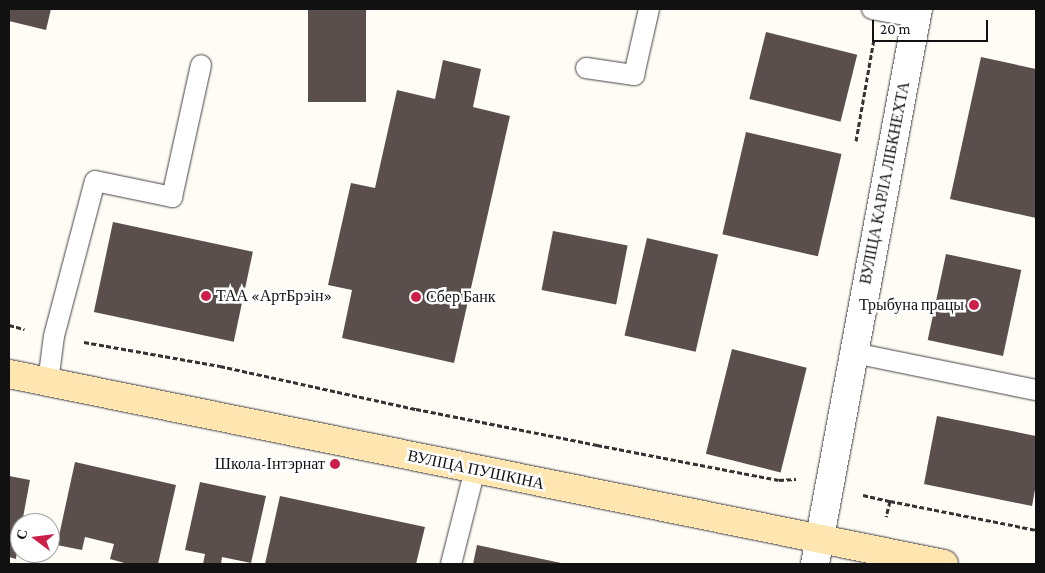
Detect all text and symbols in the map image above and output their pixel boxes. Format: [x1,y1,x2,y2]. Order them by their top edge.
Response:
scale bar [875,10,991,42]
text: 20 m [880,21,911,37]
street label: ВУЛІЦА КАРЛА ЛІБКНЕХТА [856,80,914,286]
place label: ТАА «АртБрэін» [216,286,332,306]
place label: Сбер Банк [426,287,496,307]
marker: ТАА «АртБрэін» [200,290,212,302]
marker: Сбер Банк [410,291,422,303]
place label: Трыбуна працы [859,295,964,315]
marker: Трыбуна працы [968,299,980,311]
street label: ВУЛІЦА ПУШКІНА [406,446,546,494]
place label: Школа-Інтэрнат [215,454,325,474]
marker: Школа-Інтэрнат [329,458,341,470]
north arrow [10,513,60,563]
text: С [12,527,31,541]

